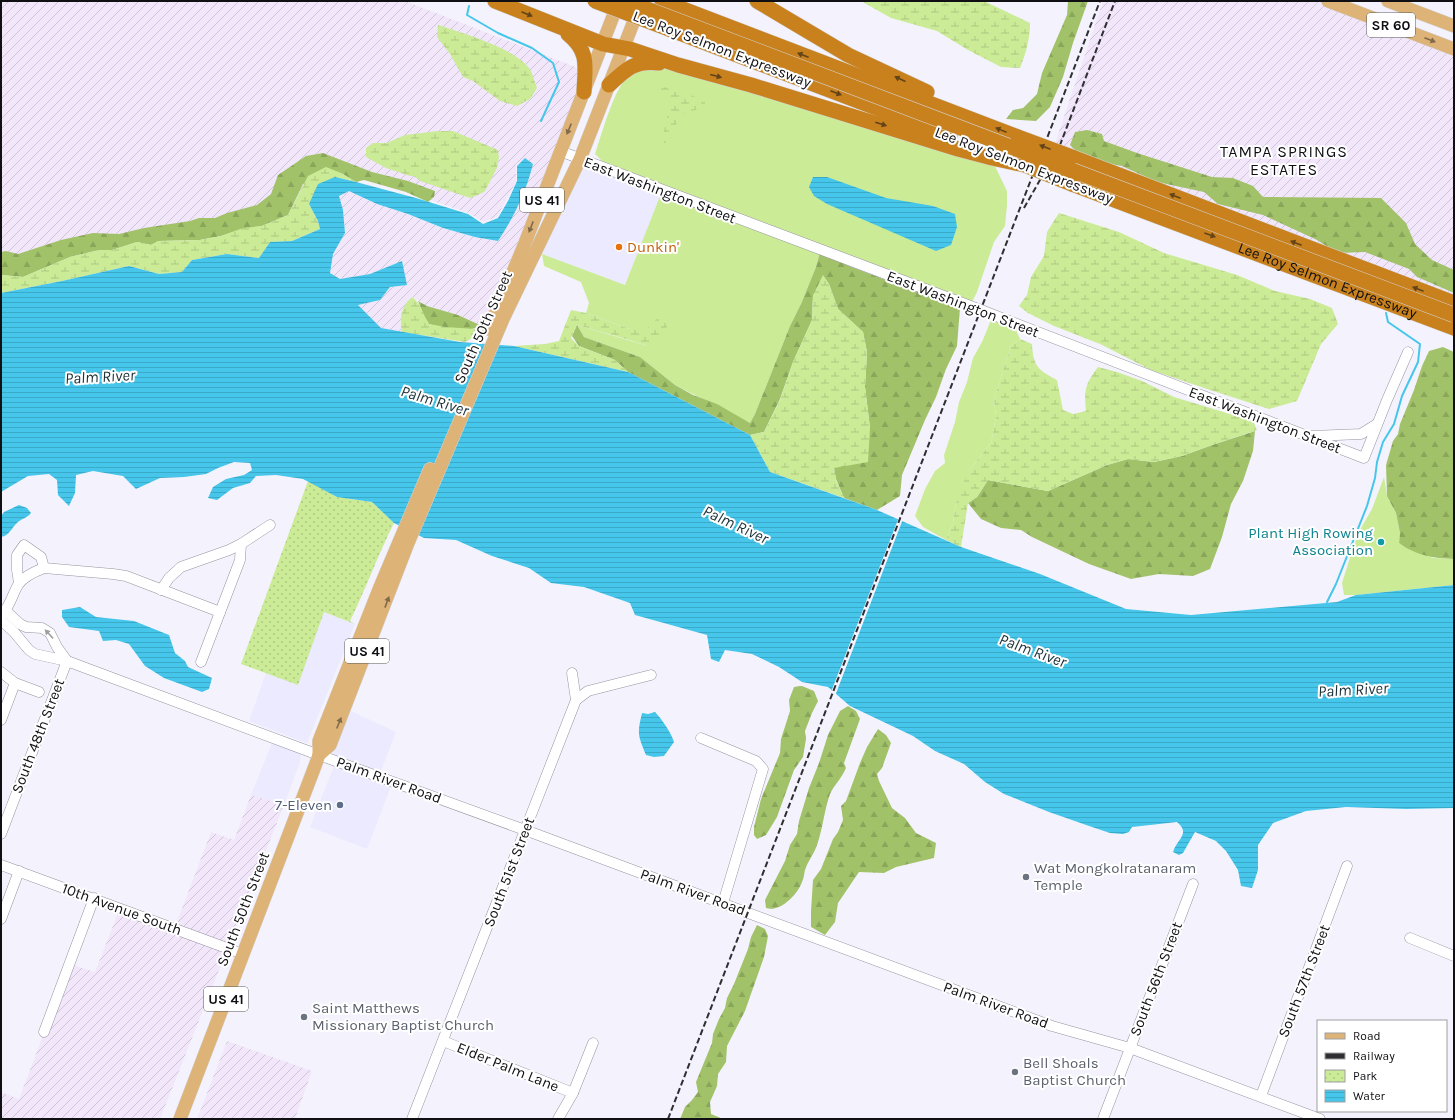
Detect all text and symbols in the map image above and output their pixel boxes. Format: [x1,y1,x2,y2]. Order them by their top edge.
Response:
street label: Lee Roy Selmon Expressway [630,7,814,91]
one-way arrow [522,12,534,18]
road number: SR 60 [1367,13,1415,37]
one-way arrow [1424,37,1436,43]
one-way arrow [797,52,809,58]
one-way arrow [710,73,722,79]
one-way arrow [894,76,906,83]
one-way arrow [831,90,843,96]
one-way arrow [875,121,887,127]
street label: Lee Roy Selmon Expressway [932,123,1116,207]
one-way arrow [566,124,572,136]
one-way arrow [995,127,1006,133]
district label: TAMPA SPRINGS ESTATES [1220,142,1348,179]
one-way arrow [1038,144,1050,150]
street label: East Washington Street [581,153,739,227]
road number: US 41 [520,188,564,212]
one-way arrow [1168,193,1180,199]
one-way arrow [528,221,534,233]
one-way arrow [1204,232,1216,238]
place label: Dunkin' [627,238,679,256]
street label: Lee Roy Selmon Expressway [1236,238,1419,322]
one-way arrow [1290,239,1302,245]
marker: Dunkin' [614,242,624,252]
street label: East Washington Street [884,267,1042,341]
street label: South 50th Street [450,268,516,386]
one-way arrow [1411,285,1423,291]
water label: Palm River [64,365,136,388]
water label: Palm River [398,381,472,420]
street label: East Washington Street [1186,383,1344,457]
water label: Palm River [700,501,772,548]
place label: Plant High Rowing Association [1248,524,1374,559]
marker: Plant High Rowing Association [1376,537,1386,547]
one-way arrow [384,595,390,607]
one-way arrow [44,629,53,639]
water label: Palm River [997,630,1070,672]
road number: US 41 [345,639,389,663]
street label: South 48th Street [8,676,68,796]
water label: Palm River [1317,678,1389,701]
one-way arrow [337,716,343,728]
street label: Palm River Road [334,753,444,807]
place label: 7-Eleven [275,796,332,814]
marker: 7-Eleven [335,800,345,810]
street label: South 51st Street [480,814,538,930]
street label: South 50th Street [213,849,273,969]
place label: Wat Mongkolratanaram Temple [1034,859,1196,894]
street label: Palm River Road [638,865,748,919]
marker: Wat Mongkolratanaram Temple [1021,872,1031,882]
street label: 10th Avenue South [60,879,184,939]
street label: South 56th Street [1126,919,1186,1039]
street label: South 57th Street [1274,922,1334,1040]
street label: Palm River Road [941,978,1051,1032]
road number: US 41 [204,987,248,1011]
place label: Saint Matthews Missionary Baptist Church [312,999,494,1034]
marker: Saint Matthews Missionary Baptist Church [299,1012,309,1022]
legend [1317,1020,1447,1112]
text: Road [1353,1029,1381,1043]
street label: Elder Palm Lane [454,1038,562,1096]
text: Railway [1353,1049,1395,1063]
place label: Bell Shoals Baptist Church [1023,1054,1126,1089]
marker: Bell Shoals Baptist Church [1010,1067,1020,1077]
text: Park [1353,1069,1378,1083]
text: Water [1353,1089,1386,1103]

